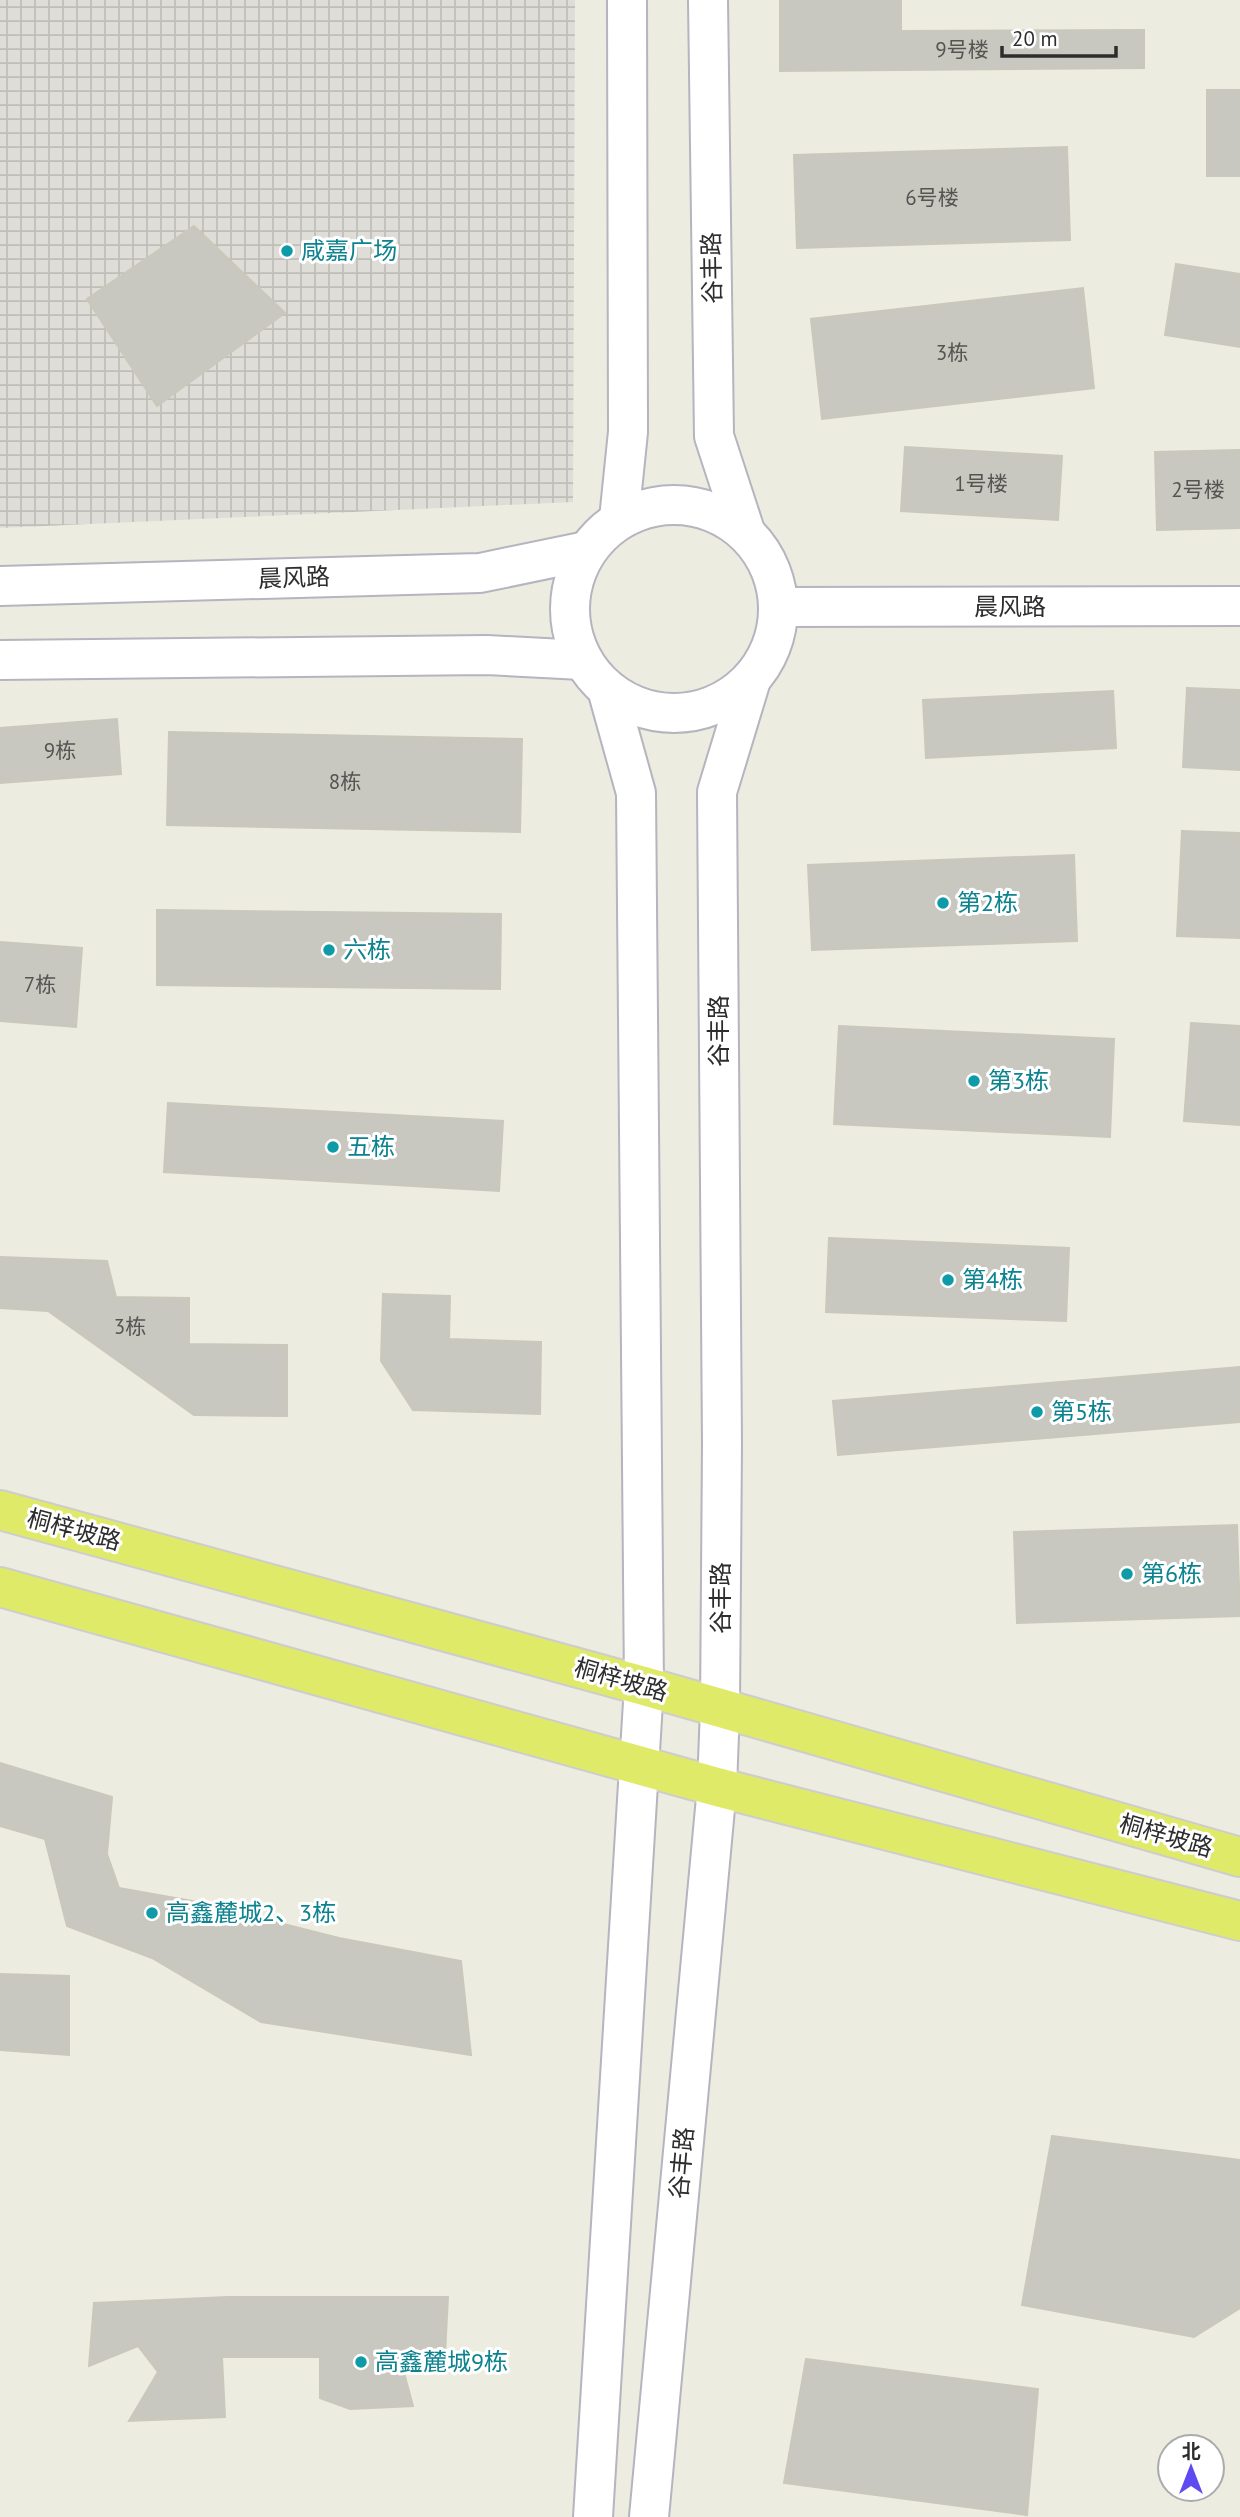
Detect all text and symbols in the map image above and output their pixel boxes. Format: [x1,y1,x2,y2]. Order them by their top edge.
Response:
scale bar [1002,14,1116,58]
text: 20 m [1012,25,1058,52]
house number: 9号楼 [935,36,989,63]
house number: 6号楼 [905,184,959,211]
street label: 谷丰路 [695,232,728,304]
place label: 咸嘉广场 [301,235,397,266]
marker: 咸嘉广场 [279,243,295,259]
house number: 3栋 [936,339,968,366]
house number: 1号楼 [954,470,1008,497]
house number: 2号楼 [1171,476,1225,503]
street label: 晨风路 [257,561,331,594]
street label: 晨风路 [974,591,1046,622]
house number: 9栋 [44,737,76,764]
house number: 8栋 [329,768,361,795]
place label: 第2栋 [957,887,1018,918]
marker: 第2栋 [935,895,951,911]
place label: 六栋 [343,934,391,965]
marker: 六栋 [321,942,337,958]
house number: 7栋 [24,971,56,998]
street label: 谷丰路 [703,995,734,1067]
place label: 第3栋 [988,1065,1049,1096]
marker: 第3栋 [966,1073,982,1089]
place label: 五栋 [347,1131,395,1162]
marker: 五栋 [325,1139,341,1155]
place label: 第4栋 [962,1264,1023,1295]
marker: 第4栋 [940,1272,956,1288]
house number: 3栋 [114,1313,146,1340]
place label: 第5栋 [1051,1396,1112,1427]
marker: 第5栋 [1029,1404,1045,1420]
street label: 桐梓坡路 [24,1502,125,1557]
place label: 第6栋 [1141,1558,1202,1589]
street label: 谷丰路 [705,1562,736,1634]
marker: 第6栋 [1119,1566,1135,1582]
street label: 桐梓坡路 [571,1651,672,1708]
street label: 桐梓坡路 [1116,1807,1217,1864]
place label: 高鑫麓城2、3栋 [166,1897,336,1928]
marker: 高鑫麓城2、3栋 [144,1905,160,1921]
street label: 谷丰路 [663,2126,700,2200]
place label: 高鑫麓城9栋 [375,2346,508,2377]
marker: 高鑫麓城9栋 [353,2354,369,2370]
north arrow [1156,2433,1226,2503]
text: 北 [1181,2439,1201,2463]

